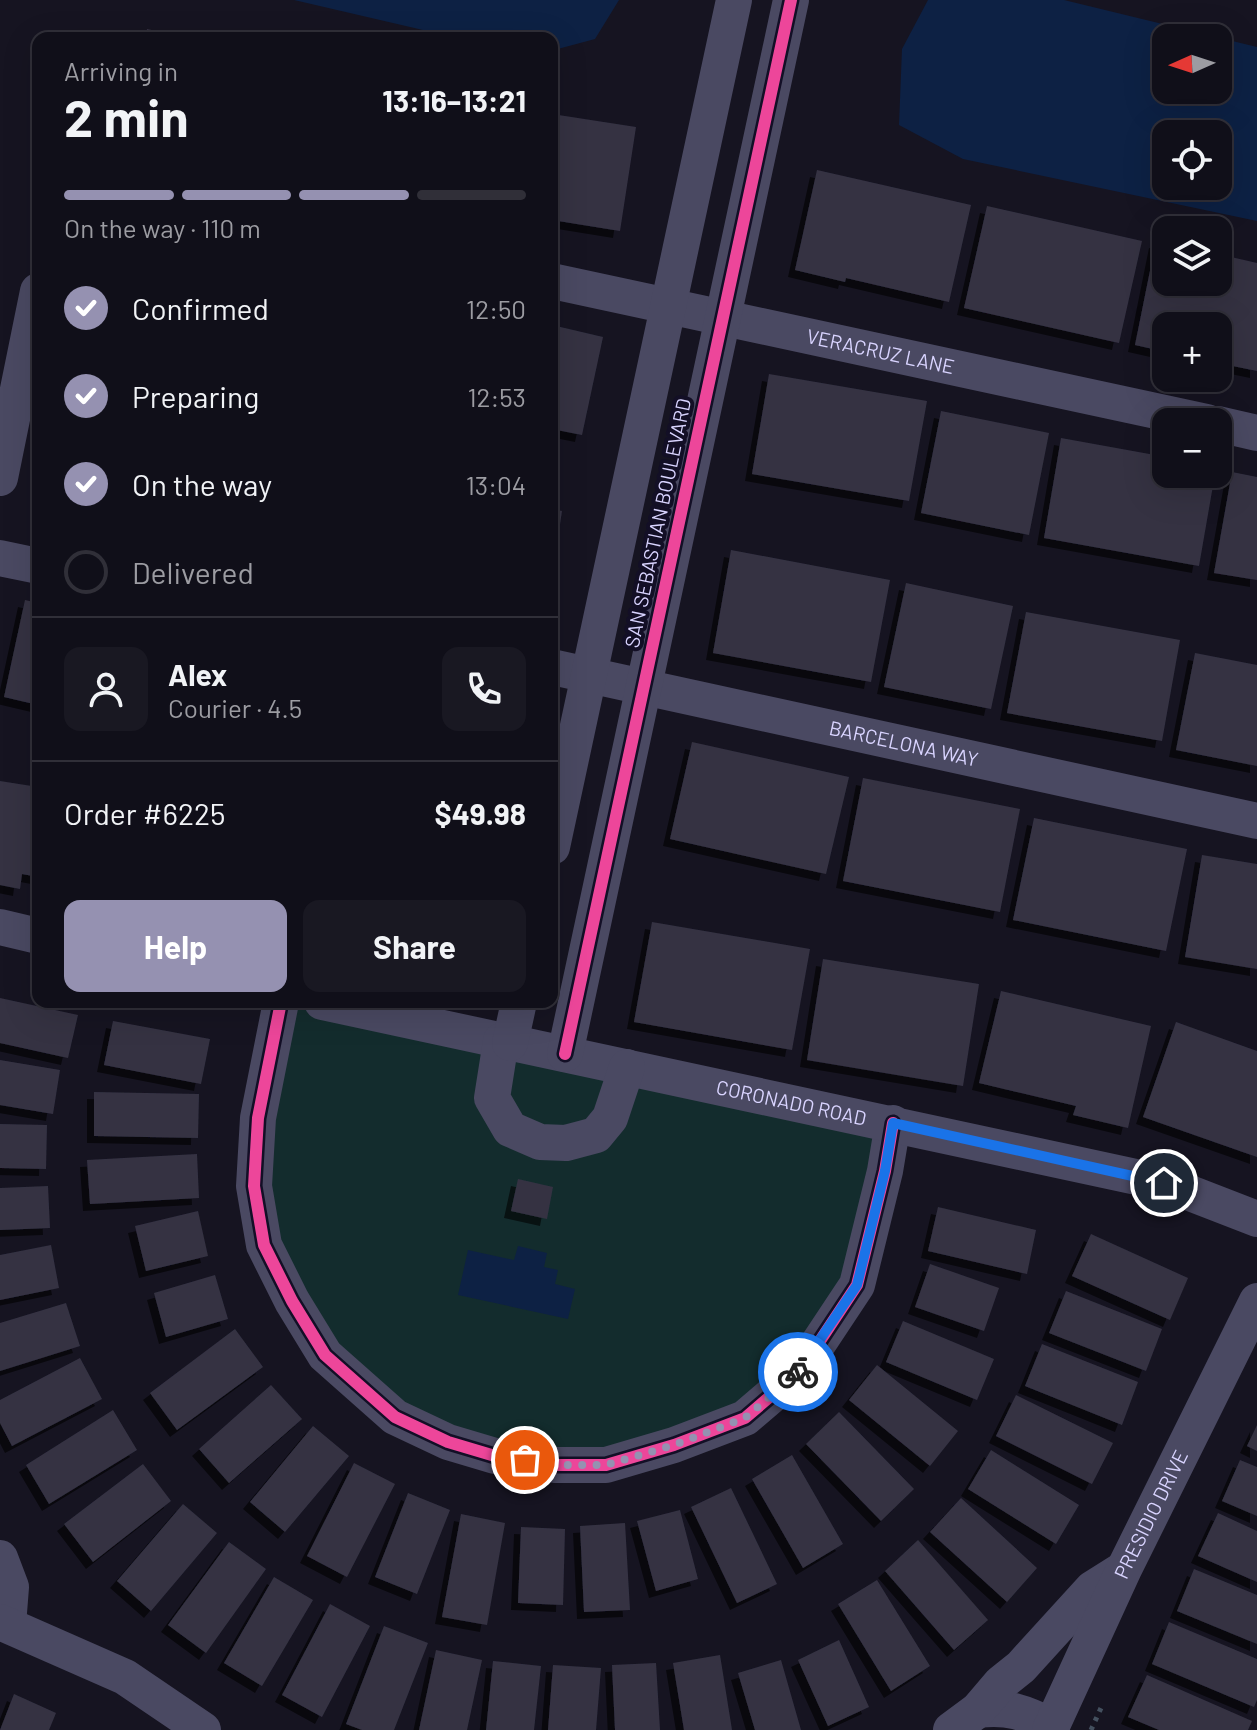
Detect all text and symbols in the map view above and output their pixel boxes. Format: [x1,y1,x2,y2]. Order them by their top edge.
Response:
north arrow [1152,24,1232,104]
map controls [1152,24,1232,488]
text: Arriving in [64,55,178,86]
text: 13:16–13:21 [382,82,526,118]
text: 2 min [64,85,189,147]
button: locate [1152,120,1232,200]
text: On the way · 110 m [64,212,261,243]
button: layers [1152,216,1232,296]
icon: check [64,286,108,330]
text: Confirmed [132,290,269,326]
text: 12:50 [466,293,526,324]
button: + [1152,312,1232,392]
street label: VERACRUZ LANE [805,323,957,378]
icon: check [64,374,108,418]
text: Preparing [132,378,259,414]
text: 12:53 [467,381,526,412]
street label: SAN SEBASTIAN BOULEVARD [619,396,695,650]
button: − [1152,408,1232,488]
icon: check [64,462,108,506]
text: On the way [132,466,272,502]
text: 13:04 [466,469,526,500]
text: Delivered [132,554,254,590]
button: person [64,647,148,731]
button: phone [442,647,526,731]
text: Alex [168,656,227,692]
text: Courier · 4.5 [168,692,302,723]
street label: BARCELONA WAY [827,715,981,771]
text: Order #6225 [64,795,226,831]
text: $49.98 [435,795,526,831]
button: Help [64,900,287,992]
button: Share [303,900,526,992]
street label: CORONADO ROAD [714,1074,869,1130]
pin [1130,1149,1198,1217]
icon: home [1142,1161,1186,1205]
courier [758,1332,838,1412]
icon: bike [776,1350,820,1394]
pin [491,1426,559,1494]
icon: bag [503,1438,547,1482]
street label: PRESIDIO DRIVE [1108,1446,1192,1582]

